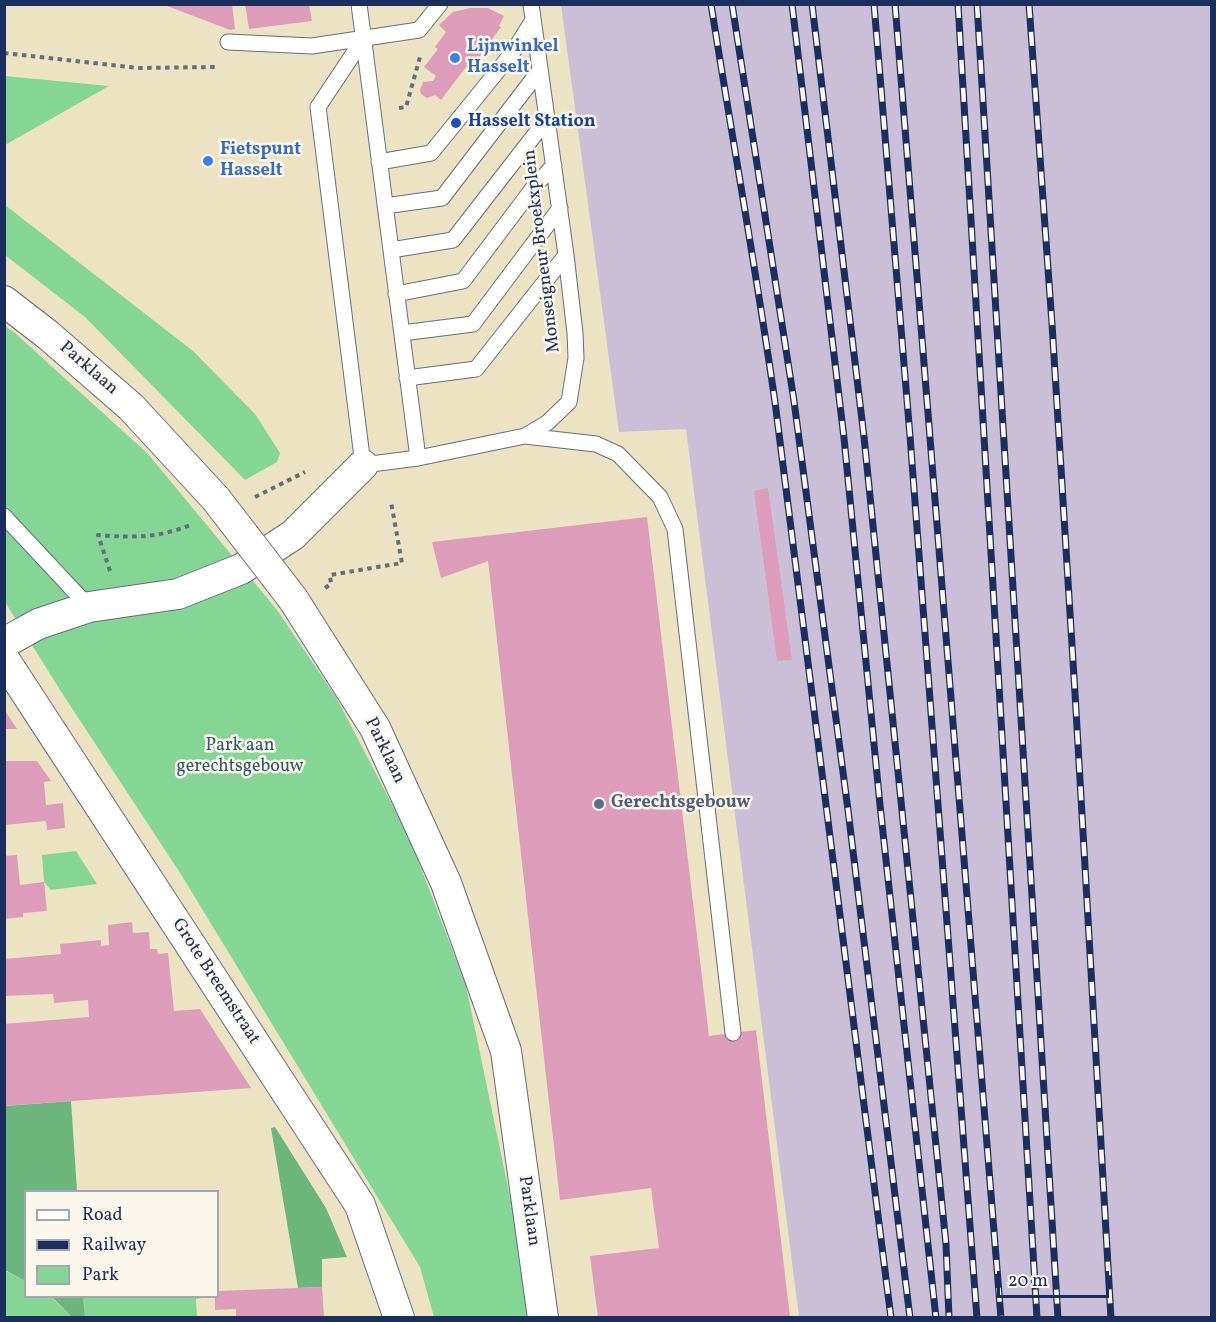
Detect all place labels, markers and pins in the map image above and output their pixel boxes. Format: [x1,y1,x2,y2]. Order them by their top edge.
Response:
place label: Lijnwinkel Hasselt [467,37,559,80]
marker: Lijnwinkel Hasselt [448,51,462,65]
place label: Hasselt Station [468,112,595,134]
marker: Hasselt Station [449,116,463,130]
place label: Fietspunt Hasselt [220,140,301,182]
marker: Fietspunt Hasselt [201,154,215,168]
place label: Gerechtsgebouw [611,793,750,815]
marker: Gerechtsgebouw [592,797,606,811]

